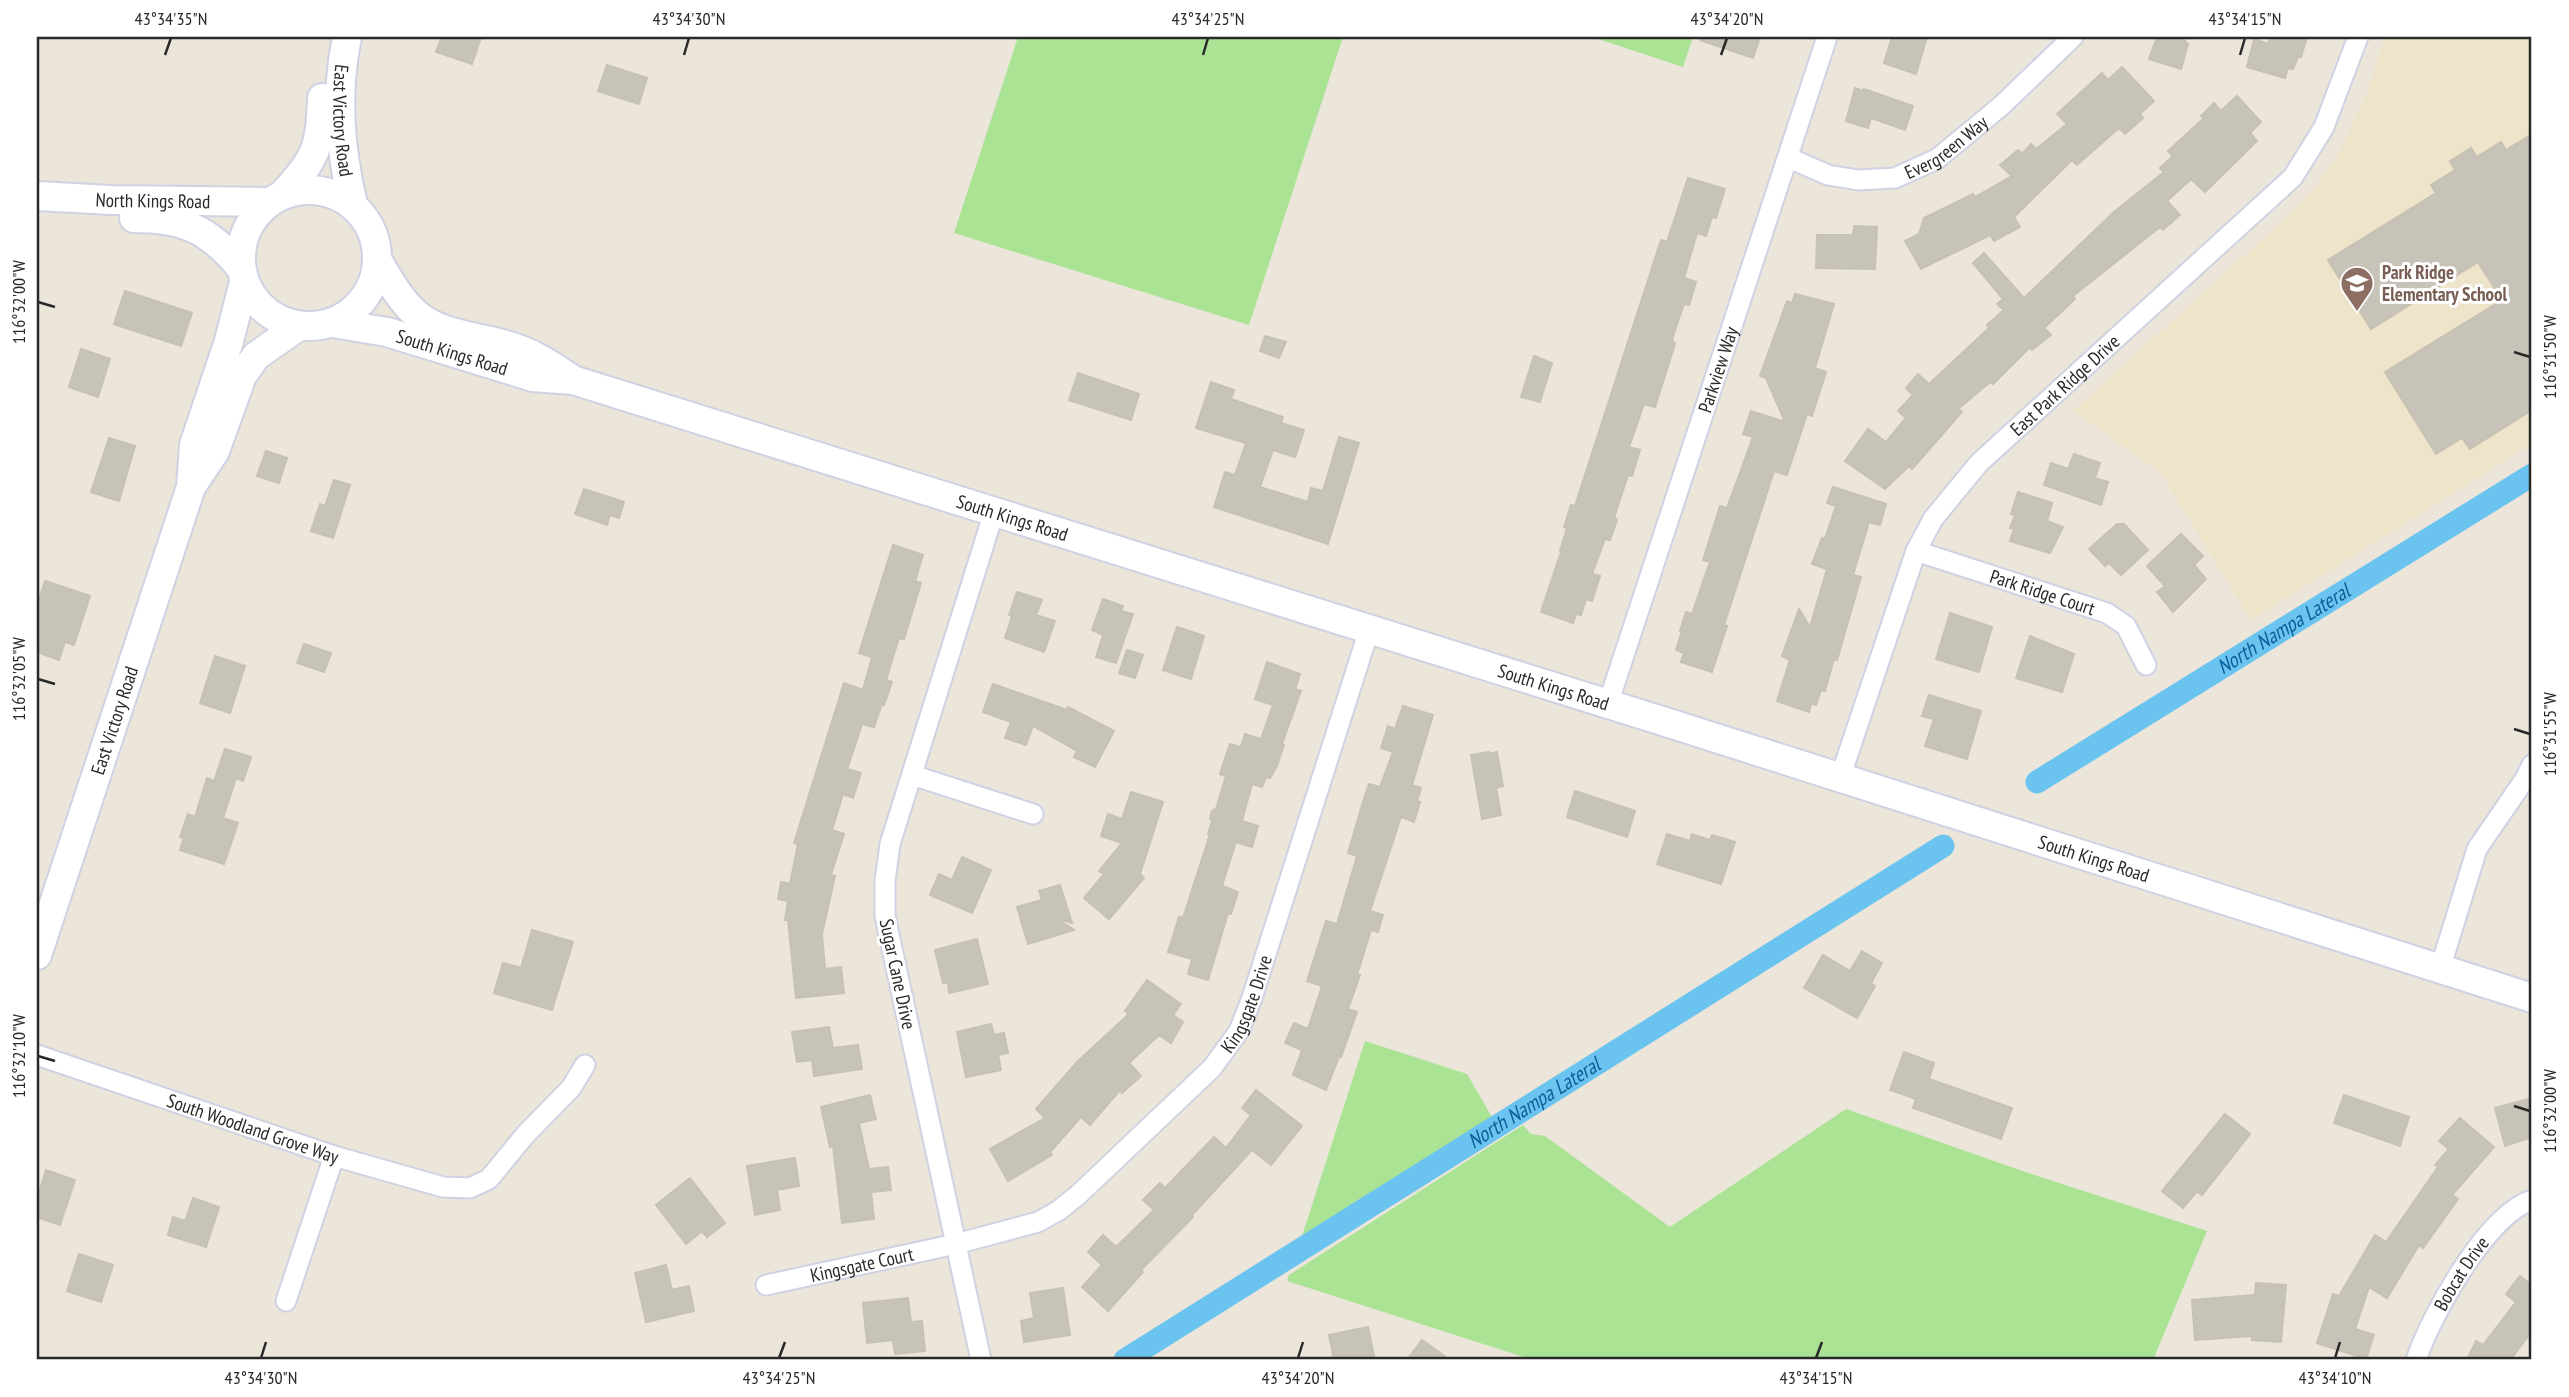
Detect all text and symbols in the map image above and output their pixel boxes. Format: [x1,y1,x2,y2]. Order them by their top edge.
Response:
text: 43°34'35"N [135,7,207,30]
text: 43°34'30"N [653,7,725,30]
text: 43°34'25"N [1172,7,1244,30]
text: 43°34'20"N [1691,7,1763,30]
text: 43°34'15"N [2209,7,2281,30]
street label: East Victory Road [328,63,359,178]
street label: Evergreen Way [1901,110,1993,184]
street label: North Kings Road [95,187,210,213]
text: 116°32'00"W [7,260,30,344]
place label: Park Ridge Elementary School [2382,260,2507,306]
school or university icon: Park Ridge Elementary School [2338,264,2376,313]
text: 116°31'50"W [2538,315,2561,399]
street label: Parkview Way [1693,323,1743,416]
street label: South Kings Road [394,324,511,381]
street label: East Park Ridge Drive [2005,329,2124,441]
street label: South Kings Road [954,489,1071,546]
street label: Park Ridge Court [1987,564,2099,621]
water label: North Nampa Lateral [2212,576,2357,680]
text: 116°32'05"W [7,637,30,721]
street label: South Kings Road [1495,658,1612,716]
street label: East Victory Road [85,663,143,777]
text: 116°31'55"W [2538,692,2561,776]
street label: South Kings Road [2035,829,2152,887]
street label: Sugar Cane Drive [875,917,921,1032]
street label: Kingsgate Drive [1215,952,1277,1058]
text: 116°32'10"W [7,1014,30,1098]
water label: North Nampa Lateral [1462,1050,1607,1154]
text: 116°32'00"W [2538,1069,2561,1153]
street label: South Woodland Grove Way [164,1088,342,1169]
street label: Bobcat Drive [2428,1231,2494,1315]
street label: Kingsgate Court [808,1241,916,1287]
text: 43°34'30"N [225,1366,297,1389]
text: 43°34'25"N [743,1366,815,1389]
text: 43°34'20"N [1262,1366,1334,1389]
text: 43°34'15"N [1780,1366,1852,1389]
text: 43°34'10"N [2299,1366,2371,1389]

